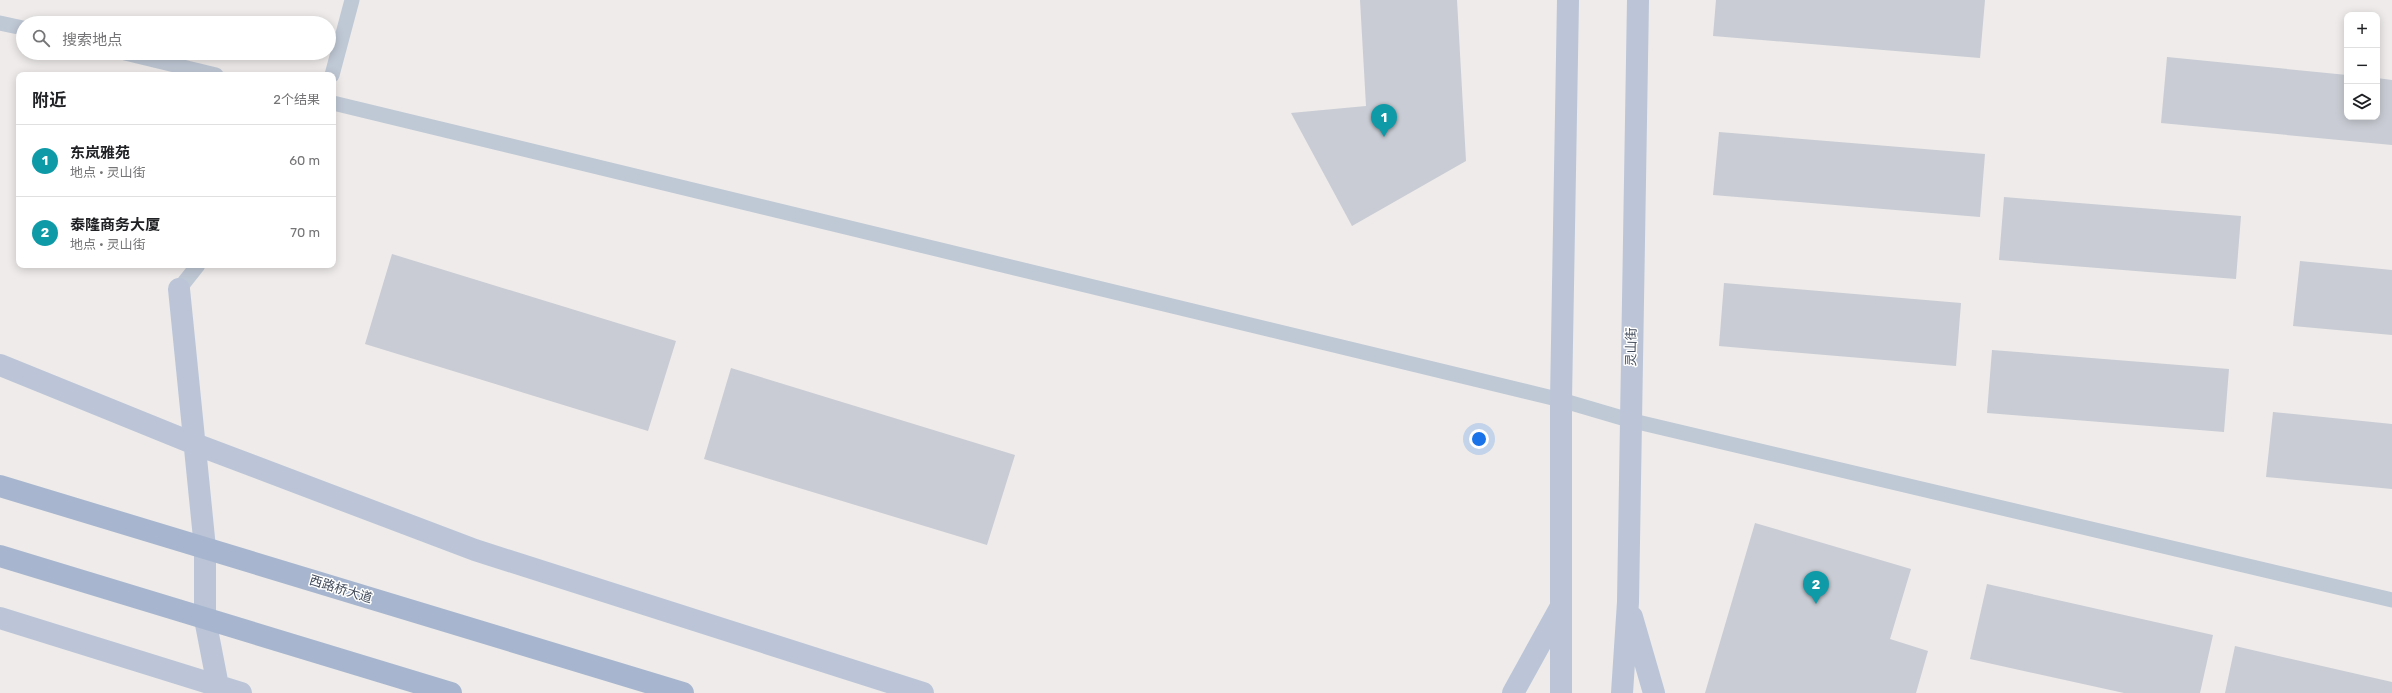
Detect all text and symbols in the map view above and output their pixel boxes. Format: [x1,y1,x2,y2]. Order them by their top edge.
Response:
map controls [2344,12,2380,120]
button: + [2344,12,2380,48]
search box [16,16,336,60]
icon: search [30,27,52,49]
text: 搜索地点 [62,31,122,49]
button: − [2344,48,2380,84]
button: layers [2344,84,2380,120]
text: 附近 [32,90,66,110]
text: 2个结果 [273,92,320,107]
pin: 1 [1371,104,1397,137]
text: 东岚雅苑 [70,144,130,162]
text: 1 [42,153,48,168]
text: 60 m [289,153,320,168]
text: 地点 · 灵山街 [70,165,146,180]
text: 泰隆商务大厦 [70,216,160,234]
text: 2 [41,225,49,240]
text: 70 m [290,225,320,240]
text: 地点 · 灵山街 [70,237,146,252]
street label: 灵山街 [1623,327,1639,367]
your location [1469,429,1489,449]
pin: 2 [1803,571,1829,604]
street label: 西路桥大道 [308,572,374,606]

